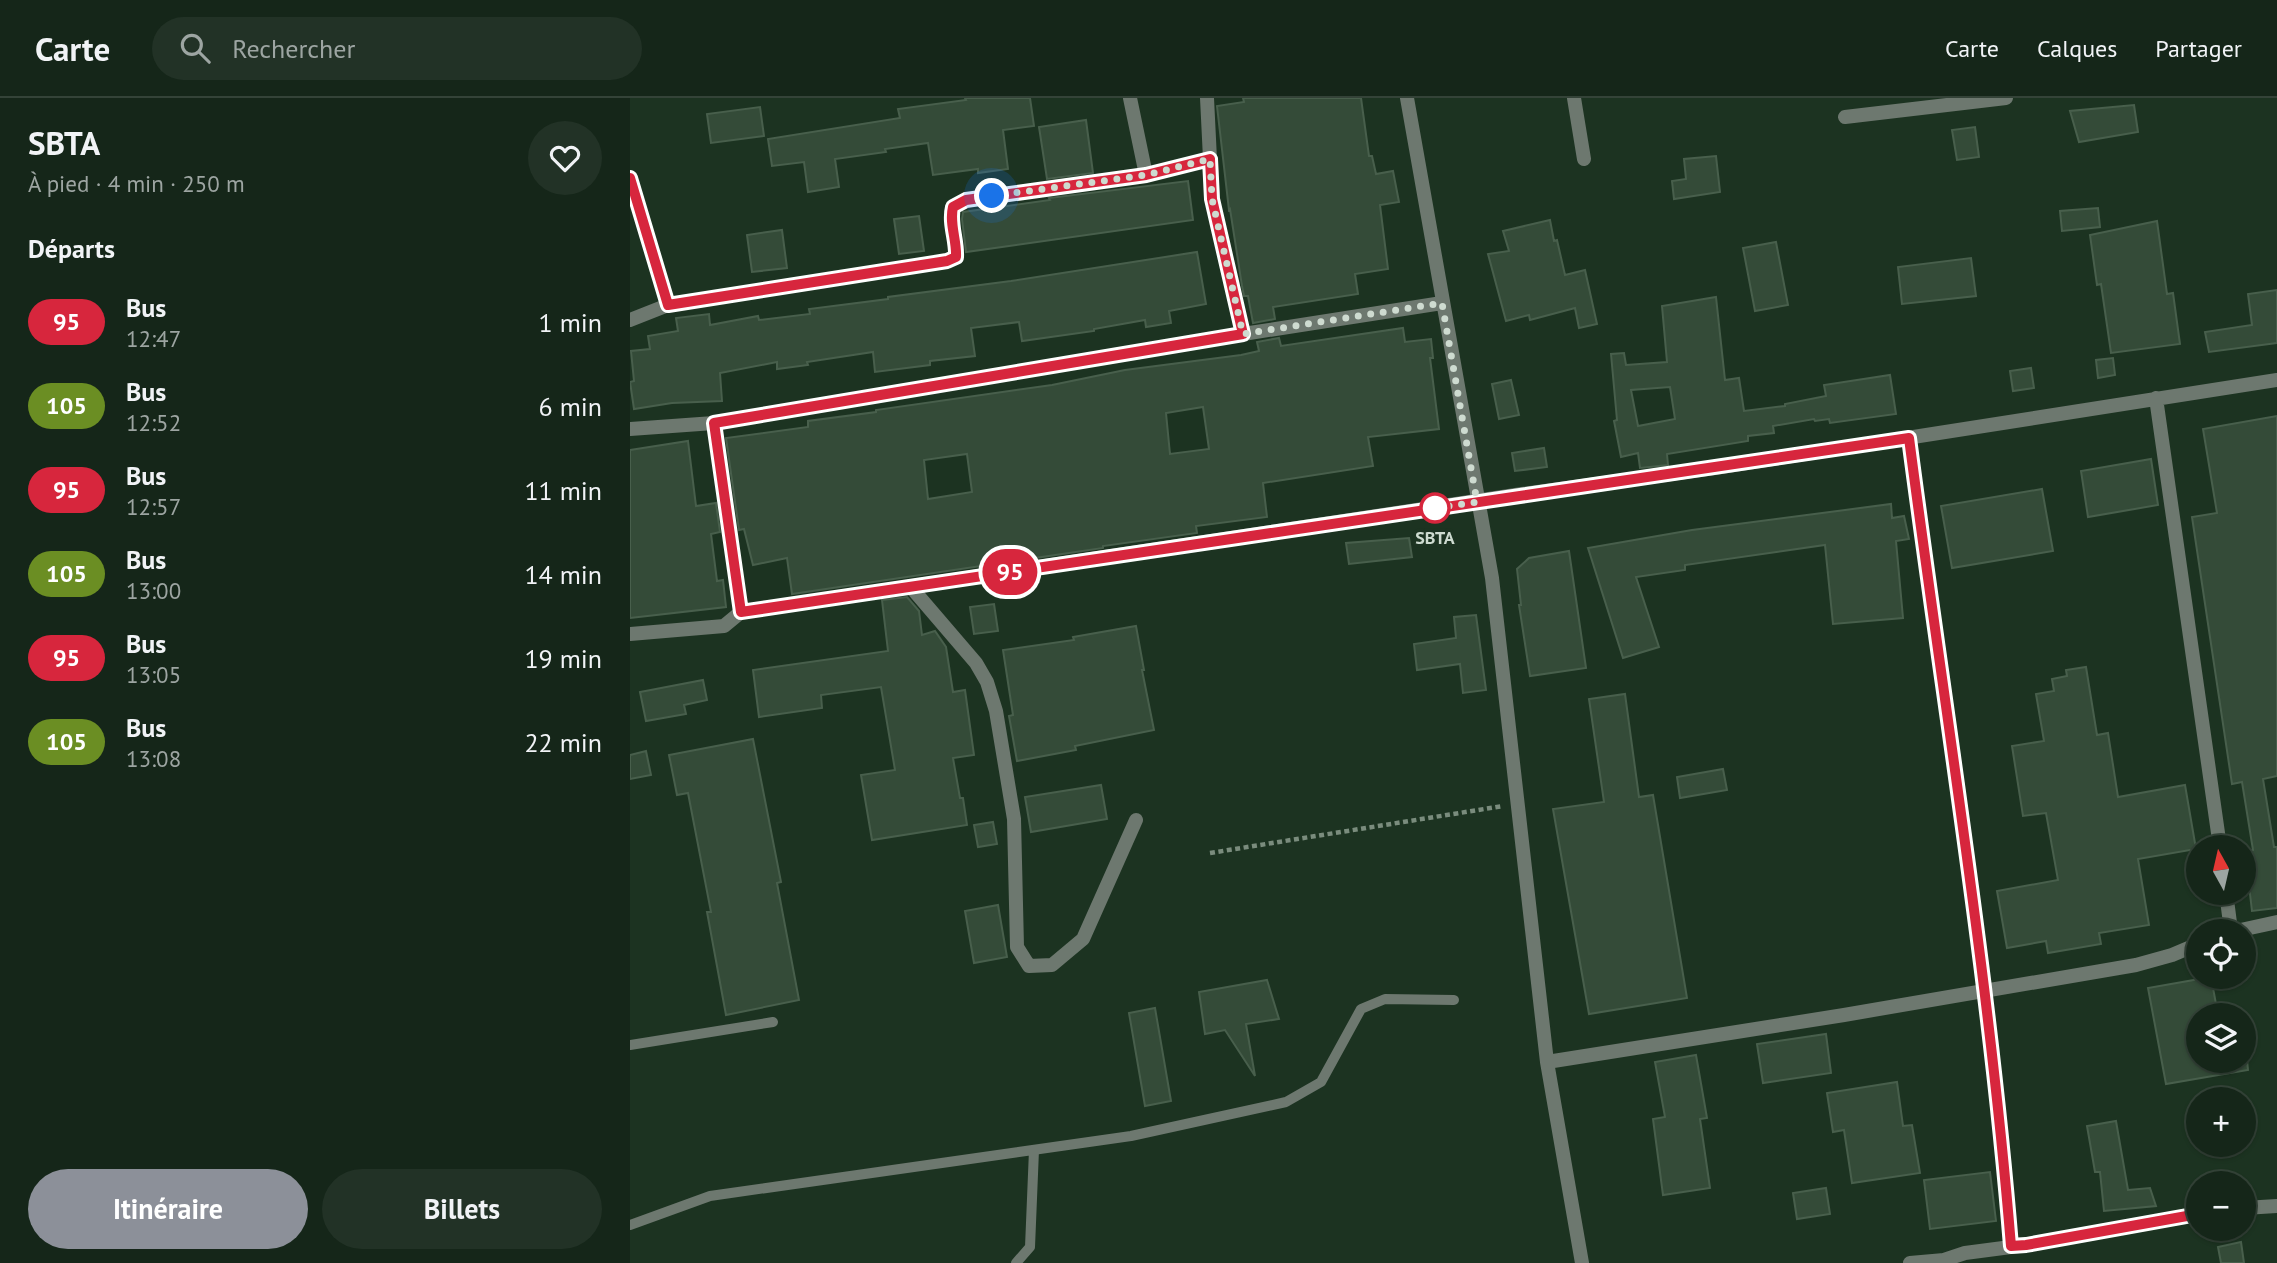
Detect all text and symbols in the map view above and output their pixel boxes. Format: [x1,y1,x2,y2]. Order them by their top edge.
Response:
search box [152,17,642,80]
text: Carte [35,27,110,70]
icon: search [176,29,214,67]
text: Rechercher [232,32,355,65]
text: Carte [1945,33,1999,64]
text: Calques [2037,33,2117,64]
text: Partager [2155,33,2242,64]
text: SBTA [28,121,100,164]
button: heart [528,121,602,195]
text: À pied · 4 min · 250 m [28,169,245,198]
your location [974,178,1009,213]
text: Départs [28,232,115,265]
text: Bus [126,291,166,324]
text: 95 [53,306,80,337]
text: 1 min [539,306,602,339]
text: 12:47 [126,324,181,353]
text: Bus [126,375,166,408]
text: 105 [46,390,87,421]
text: 6 min [539,390,602,423]
text: 12:52 [126,408,181,437]
text: Bus [126,459,166,492]
text: 95 [53,474,80,505]
text: 11 min [524,474,602,507]
text: 12:57 [126,492,181,521]
marker: SBTA [1420,493,1450,523]
place label: SBTA [1415,526,1455,549]
text: Bus [126,543,166,576]
line badge: 95 [978,549,1042,595]
text: 95 [996,556,1024,587]
text: 105 [46,558,87,589]
text: 14 min [524,558,602,591]
text: 13:00 [126,576,181,605]
text: Bus [126,627,166,660]
text: 95 [53,642,80,673]
text: 19 min [524,642,602,675]
text: 13:05 [126,660,181,689]
text: Bus [126,711,166,744]
text: 105 [46,726,87,757]
text: 22 min [524,726,602,759]
text: 13:08 [126,744,181,773]
north arrow [2186,835,2256,905]
map controls [2186,835,2256,1241]
button: locate [2186,919,2256,989]
button: layers [2186,1003,2256,1073]
button: + [2186,1087,2256,1157]
button: Itinéraire [28,1169,308,1249]
button: Billets [322,1169,602,1249]
button: − [2186,1171,2256,1241]

